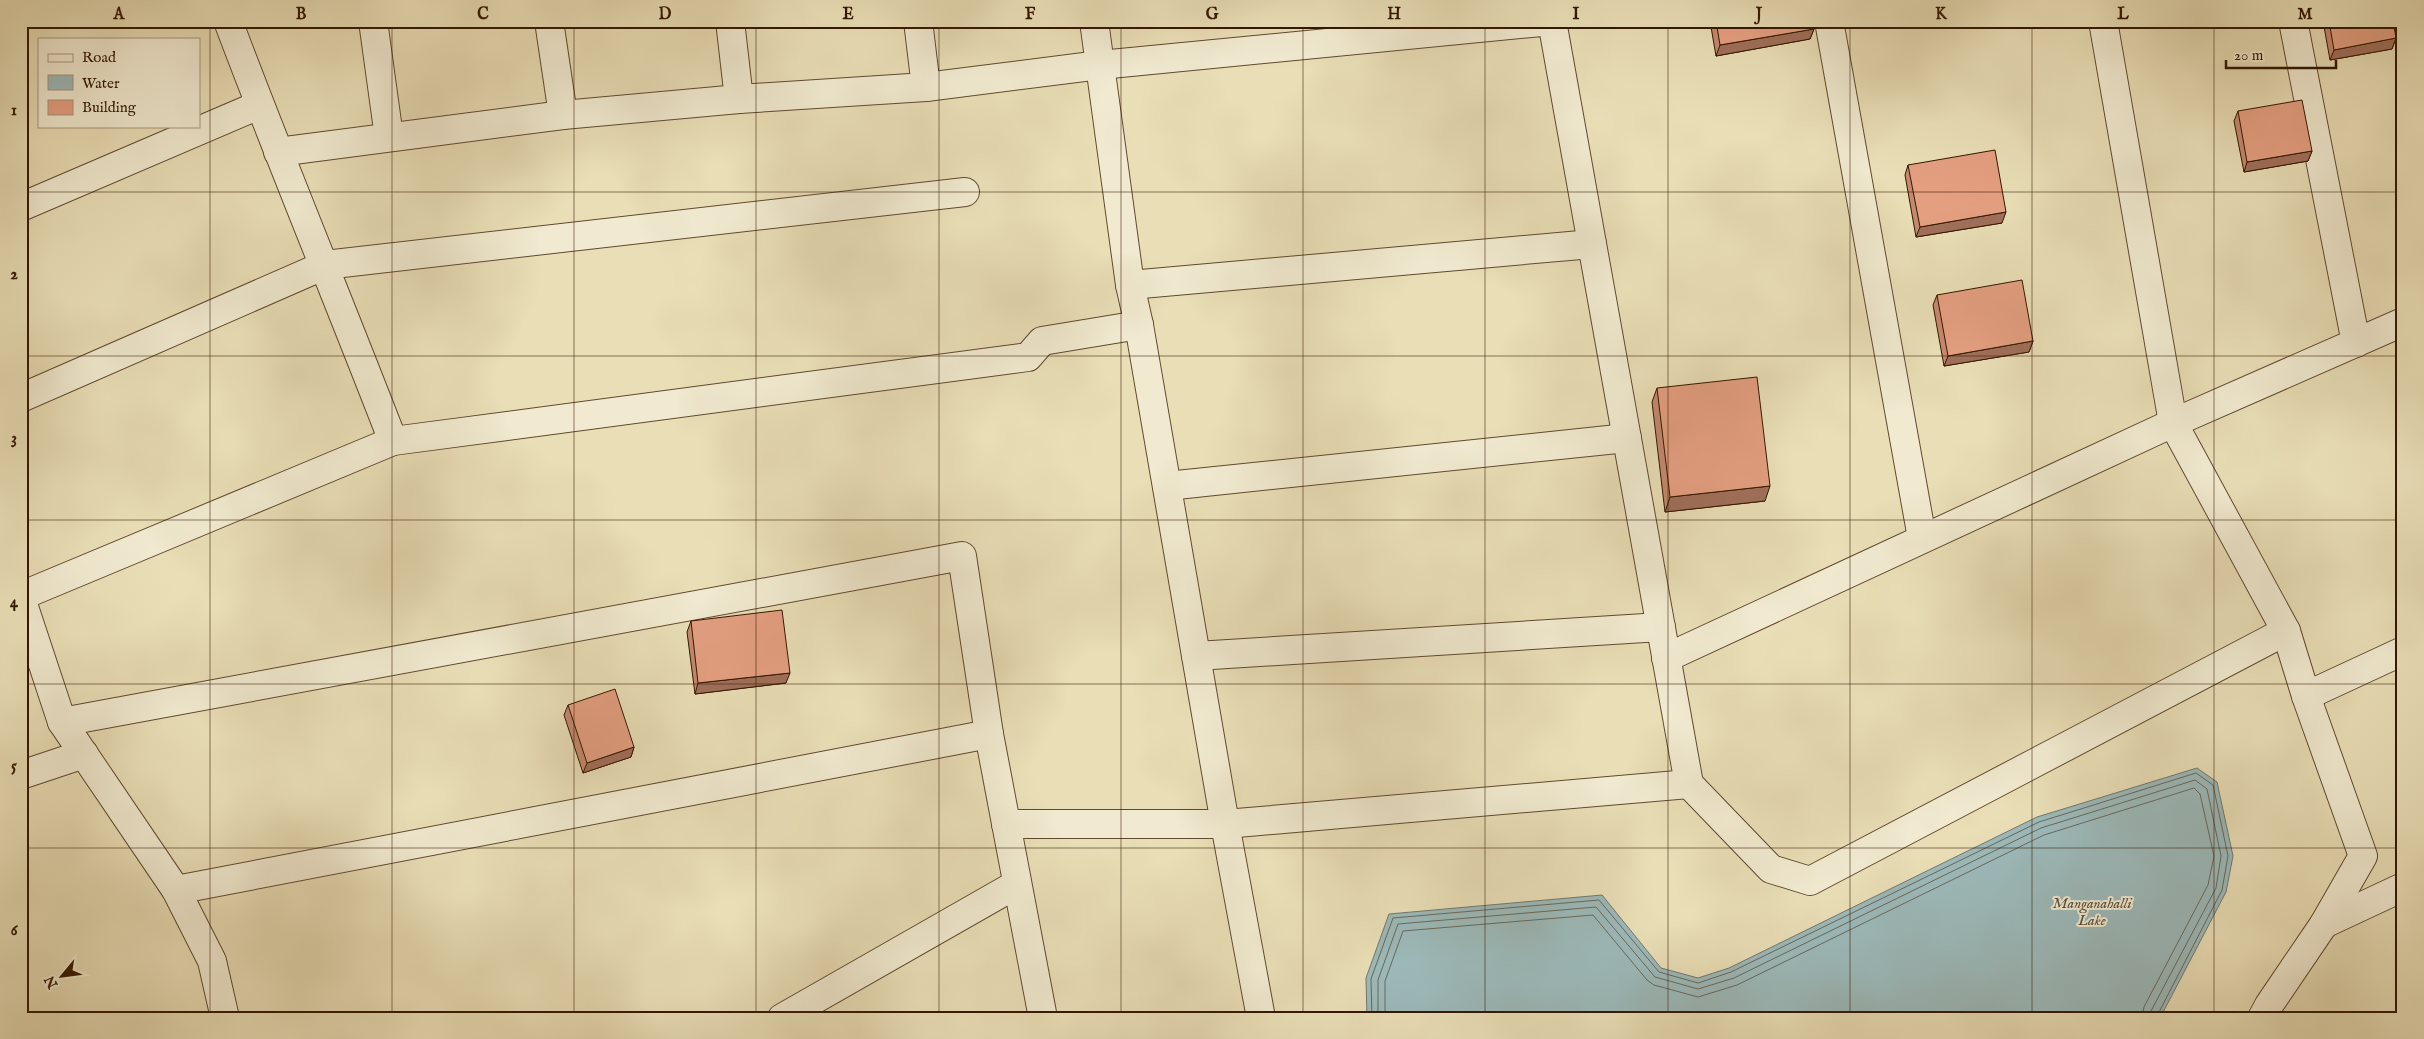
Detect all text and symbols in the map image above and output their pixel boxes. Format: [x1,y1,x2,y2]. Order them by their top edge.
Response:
text: A [113,5,126,25]
text: B [296,5,307,25]
text: C [477,5,489,25]
text: D [659,5,672,25]
text: E [842,5,854,25]
text: F [1025,5,1036,25]
text: G [1206,5,1219,25]
text: H [1387,5,1401,25]
text: I [1573,5,1580,25]
text: J [1754,5,1763,25]
text: K [1935,5,1948,25]
text: L [2117,5,2129,25]
text: M [2297,5,2313,25]
legend [38,38,200,128]
scale bar [2226,38,2336,70]
text: 20 m [2234,46,2264,65]
text: Road [82,48,117,67]
text: Water [82,74,120,93]
text: Building [82,98,137,117]
text: 1 [11,101,17,121]
text: 2 [10,265,18,285]
text: 3 [11,429,17,449]
text: 4 [10,593,19,613]
text: 5 [11,757,17,777]
water label: Manganahalli Lake [2052,894,2133,930]
text: 6 [11,921,19,941]
north arrow [38,952,88,1002]
text: N [41,972,63,992]

